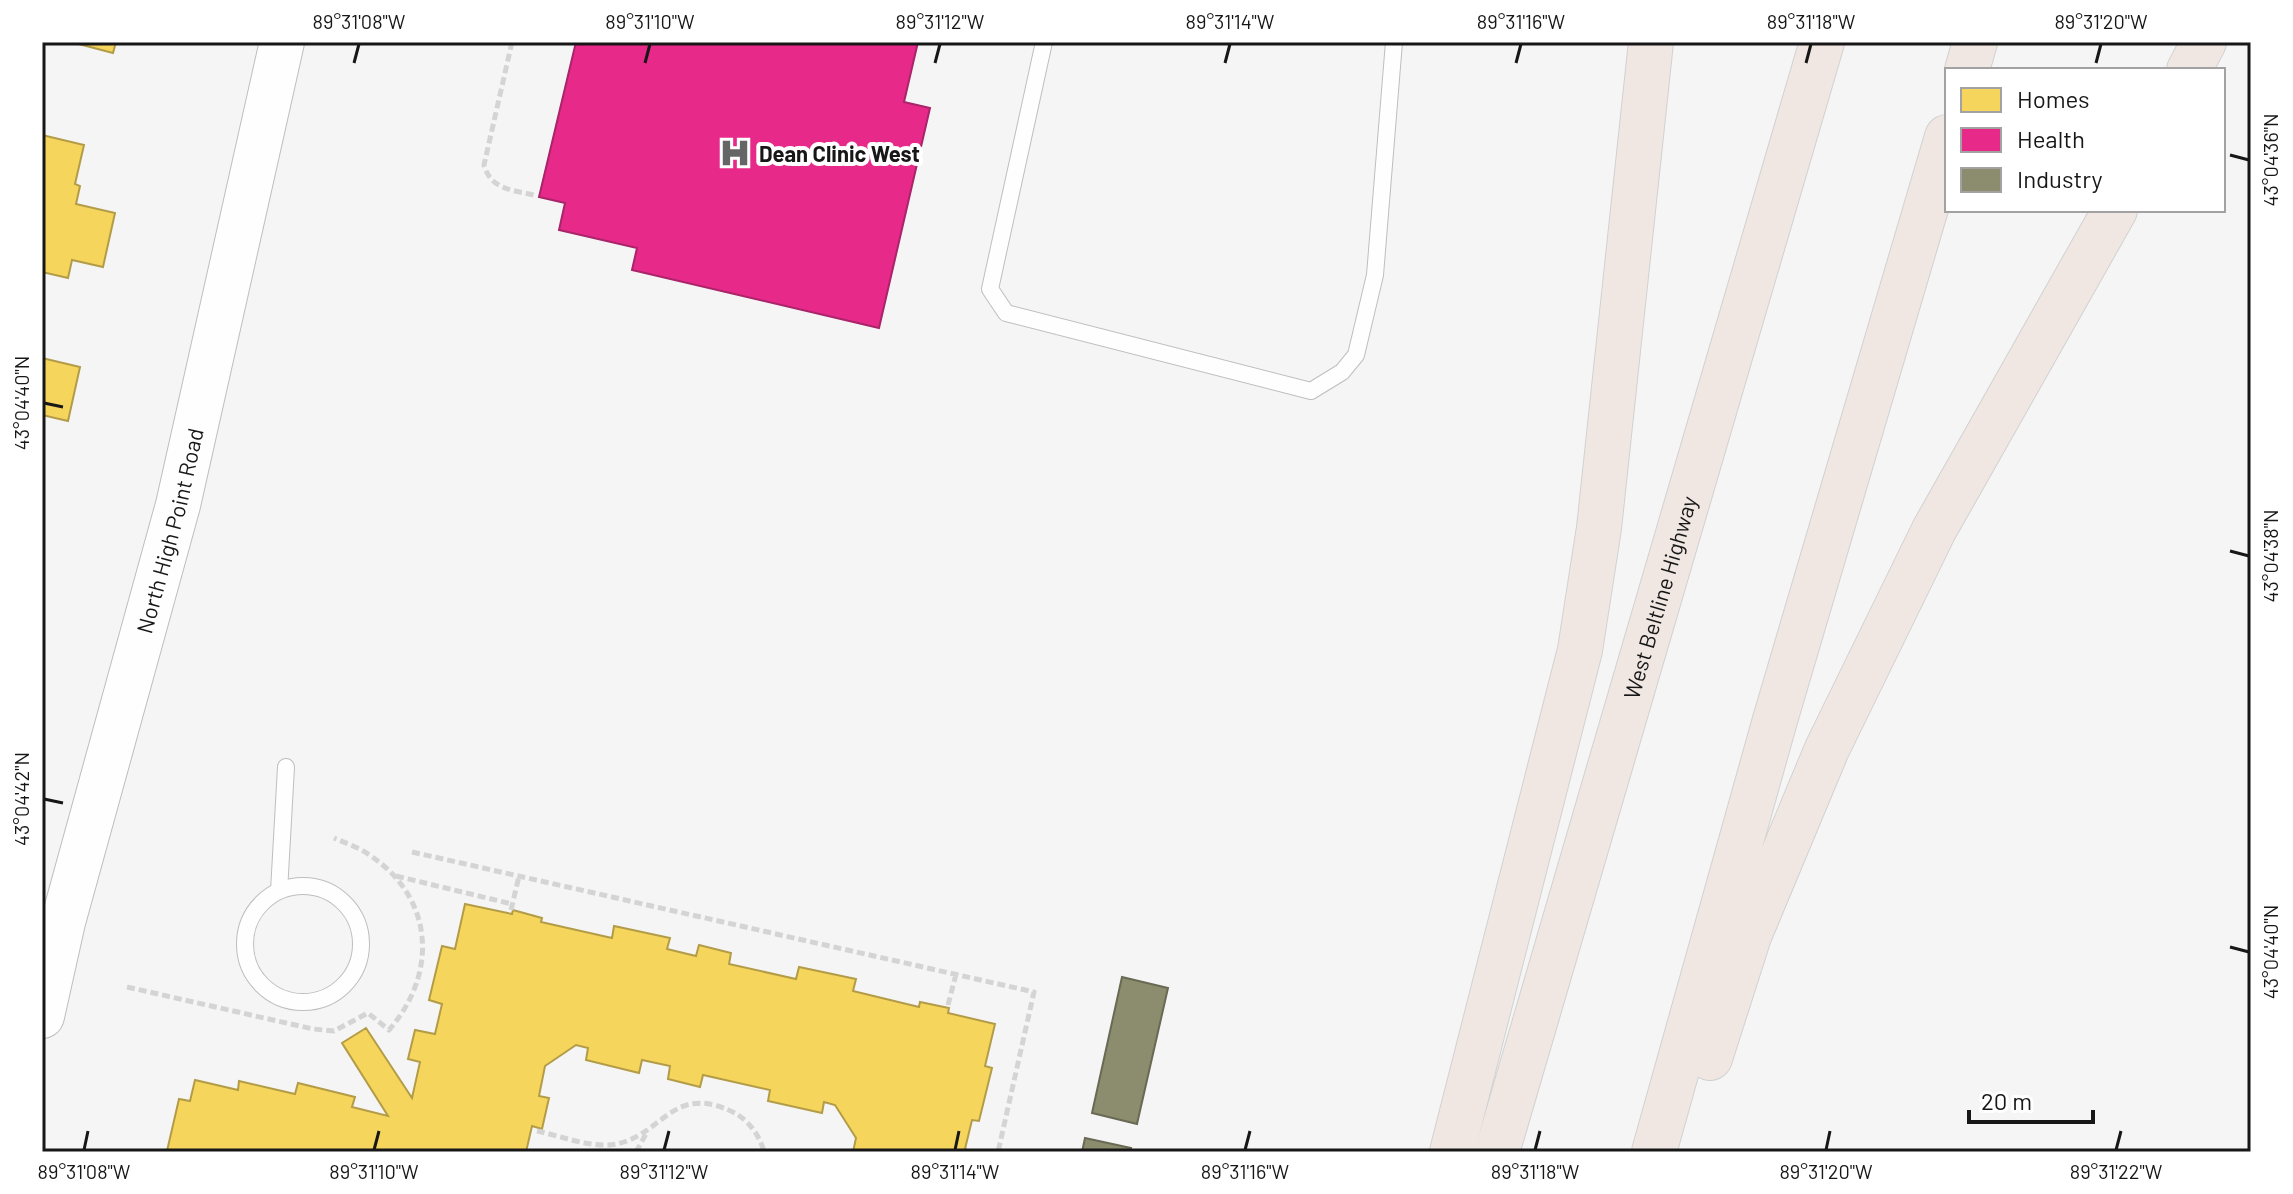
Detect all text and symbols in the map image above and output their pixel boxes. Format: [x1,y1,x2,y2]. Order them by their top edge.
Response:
text: 89°31'08"W [313,9,406,33]
text: 89°31'10"W [605,9,695,33]
text: 89°31'12"W [896,9,985,33]
text: 89°31'14"W [1186,9,1275,33]
text: 89°31'16"W [1477,9,1566,33]
text: 89°31'18"W [1767,9,1856,33]
text: 89°31'20"W [2054,9,2148,33]
legend [1945,68,2225,212]
text: Homes [2017,84,2090,113]
text: 43°04'36"N [2258,114,2282,206]
text: Health [2017,124,2085,153]
hospital icon: Dean Clinic West [718,136,752,170]
place label: Dean Clinic West [759,140,920,166]
text: Industry [2017,164,2103,193]
text: 43°04'40"N [9,356,33,450]
street label: North High Point Road [130,426,208,636]
street label: West Beltline Highway [1617,493,1701,702]
text: 43°04'38"N [2258,509,2282,603]
text: 43°04'42"N [9,752,33,846]
text: 43°04'40"N [2258,905,2282,999]
scale bar [1969,1074,2093,1124]
text: 20 m [1981,1086,2032,1115]
text: 89°31'08"W [38,1159,131,1183]
text: 89°31'10"W [329,1159,419,1183]
text: 89°31'12"W [620,1159,709,1183]
text: 89°31'14"W [911,1159,1000,1183]
text: 89°31'16"W [1201,1159,1290,1183]
text: 89°31'18"W [1491,1159,1580,1183]
text: 89°31'20"W [1779,1159,1873,1183]
text: 89°31'22"W [2070,1159,2163,1183]

